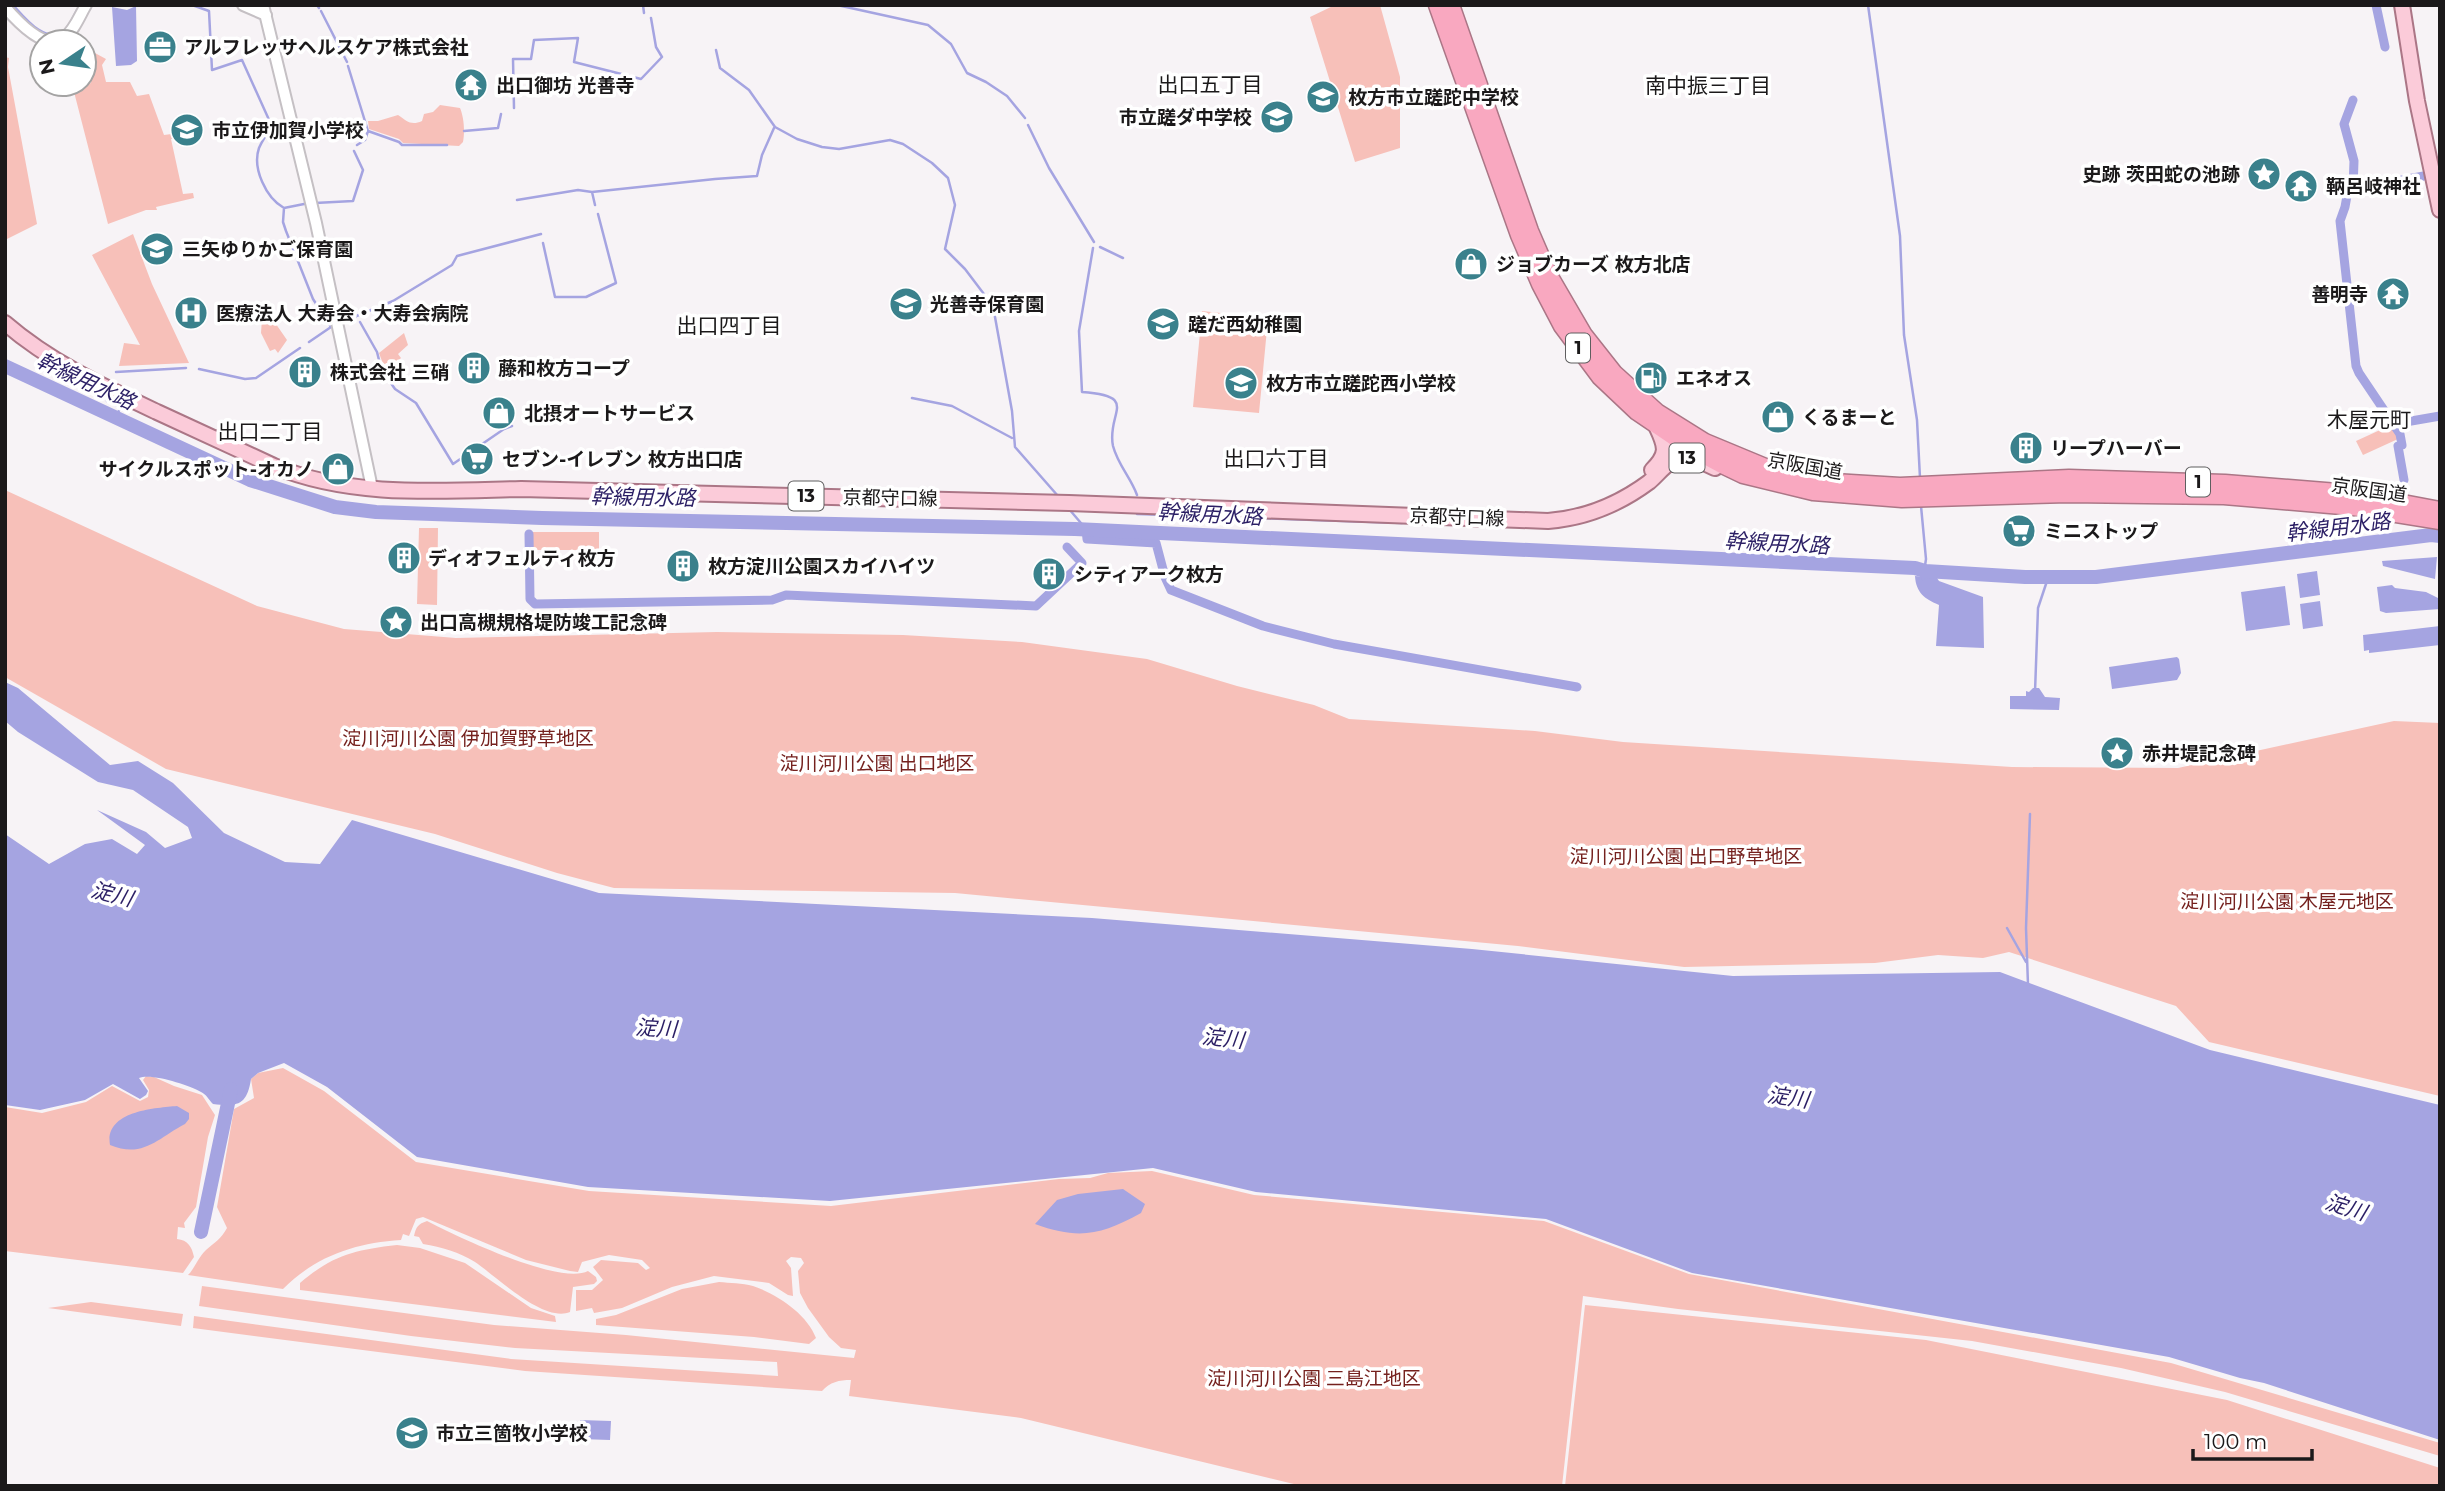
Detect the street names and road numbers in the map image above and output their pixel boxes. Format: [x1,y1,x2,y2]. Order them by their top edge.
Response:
road number: 1 [1566,334,1590,362]
road number: 13 [1670,444,1704,472]
street label: 京阪国道 [1766,448,1844,484]
road number: 1 [2186,468,2210,496]
street label: 京阪国道 [2330,473,2408,507]
road number: 13 [788,482,824,510]
street label: 京都守口線 [842,486,938,510]
street label: 京都守口線 [1409,504,1505,530]

